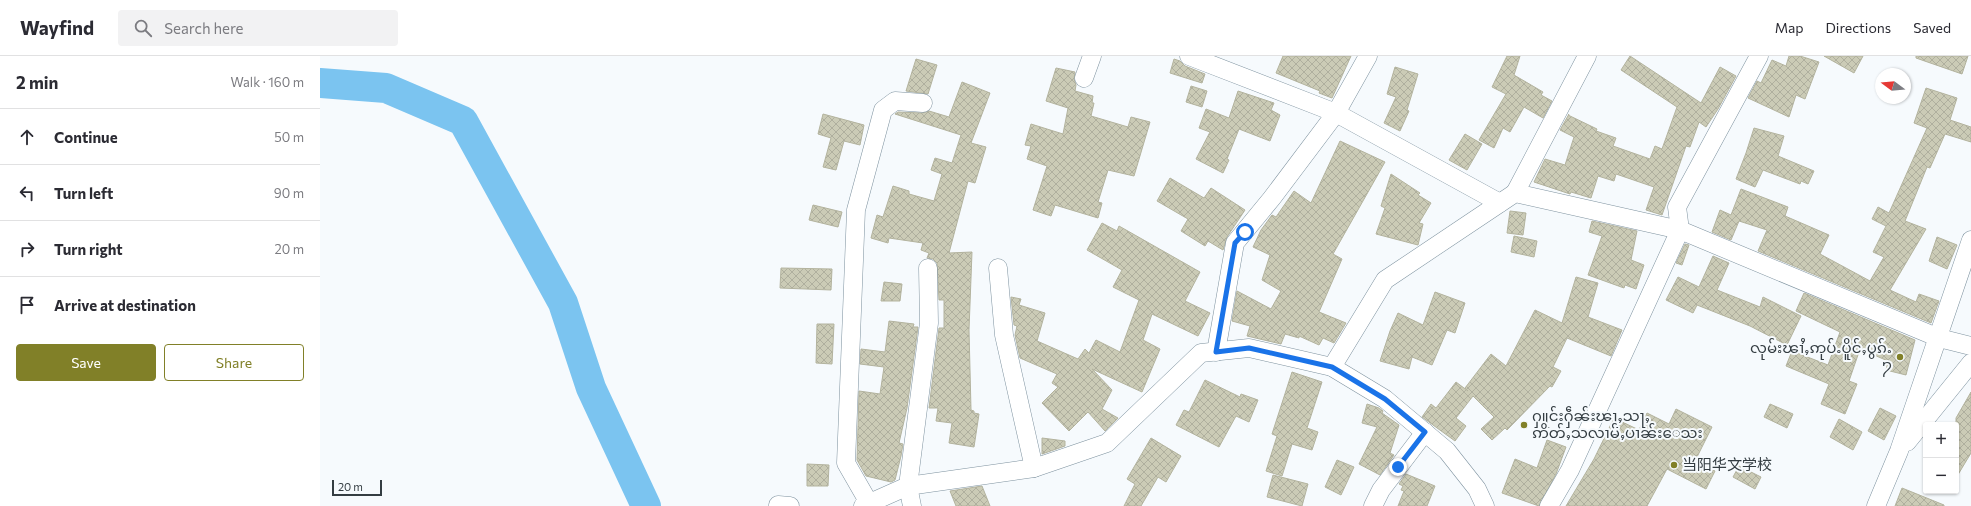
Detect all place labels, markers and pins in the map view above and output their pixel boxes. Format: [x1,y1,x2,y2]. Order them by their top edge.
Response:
place label: လုမ်းၽၢႆႇဢုပ်ႉပိူင်ႇပွၵ်ႉ ႒ [1750,338,1892,377]
marker: လုမ်းၽၢႆႇဢုပ်ႉပိူင်ႇပွၵ်ႉ ႒ [1895,352,1905,362]
place label: ႁူင်းႁဵၼ်းၽႃႇသႃႇ ဢိတ်ႇသလၢမ်ႇပၢၼ်းေသး [1532,406,1703,441]
marker: ႁူင်းႁဵၼ်းၽႃႇသႃႇ ဢိတ်ႇသလၢမ်ႇပၢၼ်းေသး [1519,420,1529,430]
place label: 当阳华文学校 [1682,455,1772,473]
marker: 当阳华文学校 [1669,460,1679,470]

